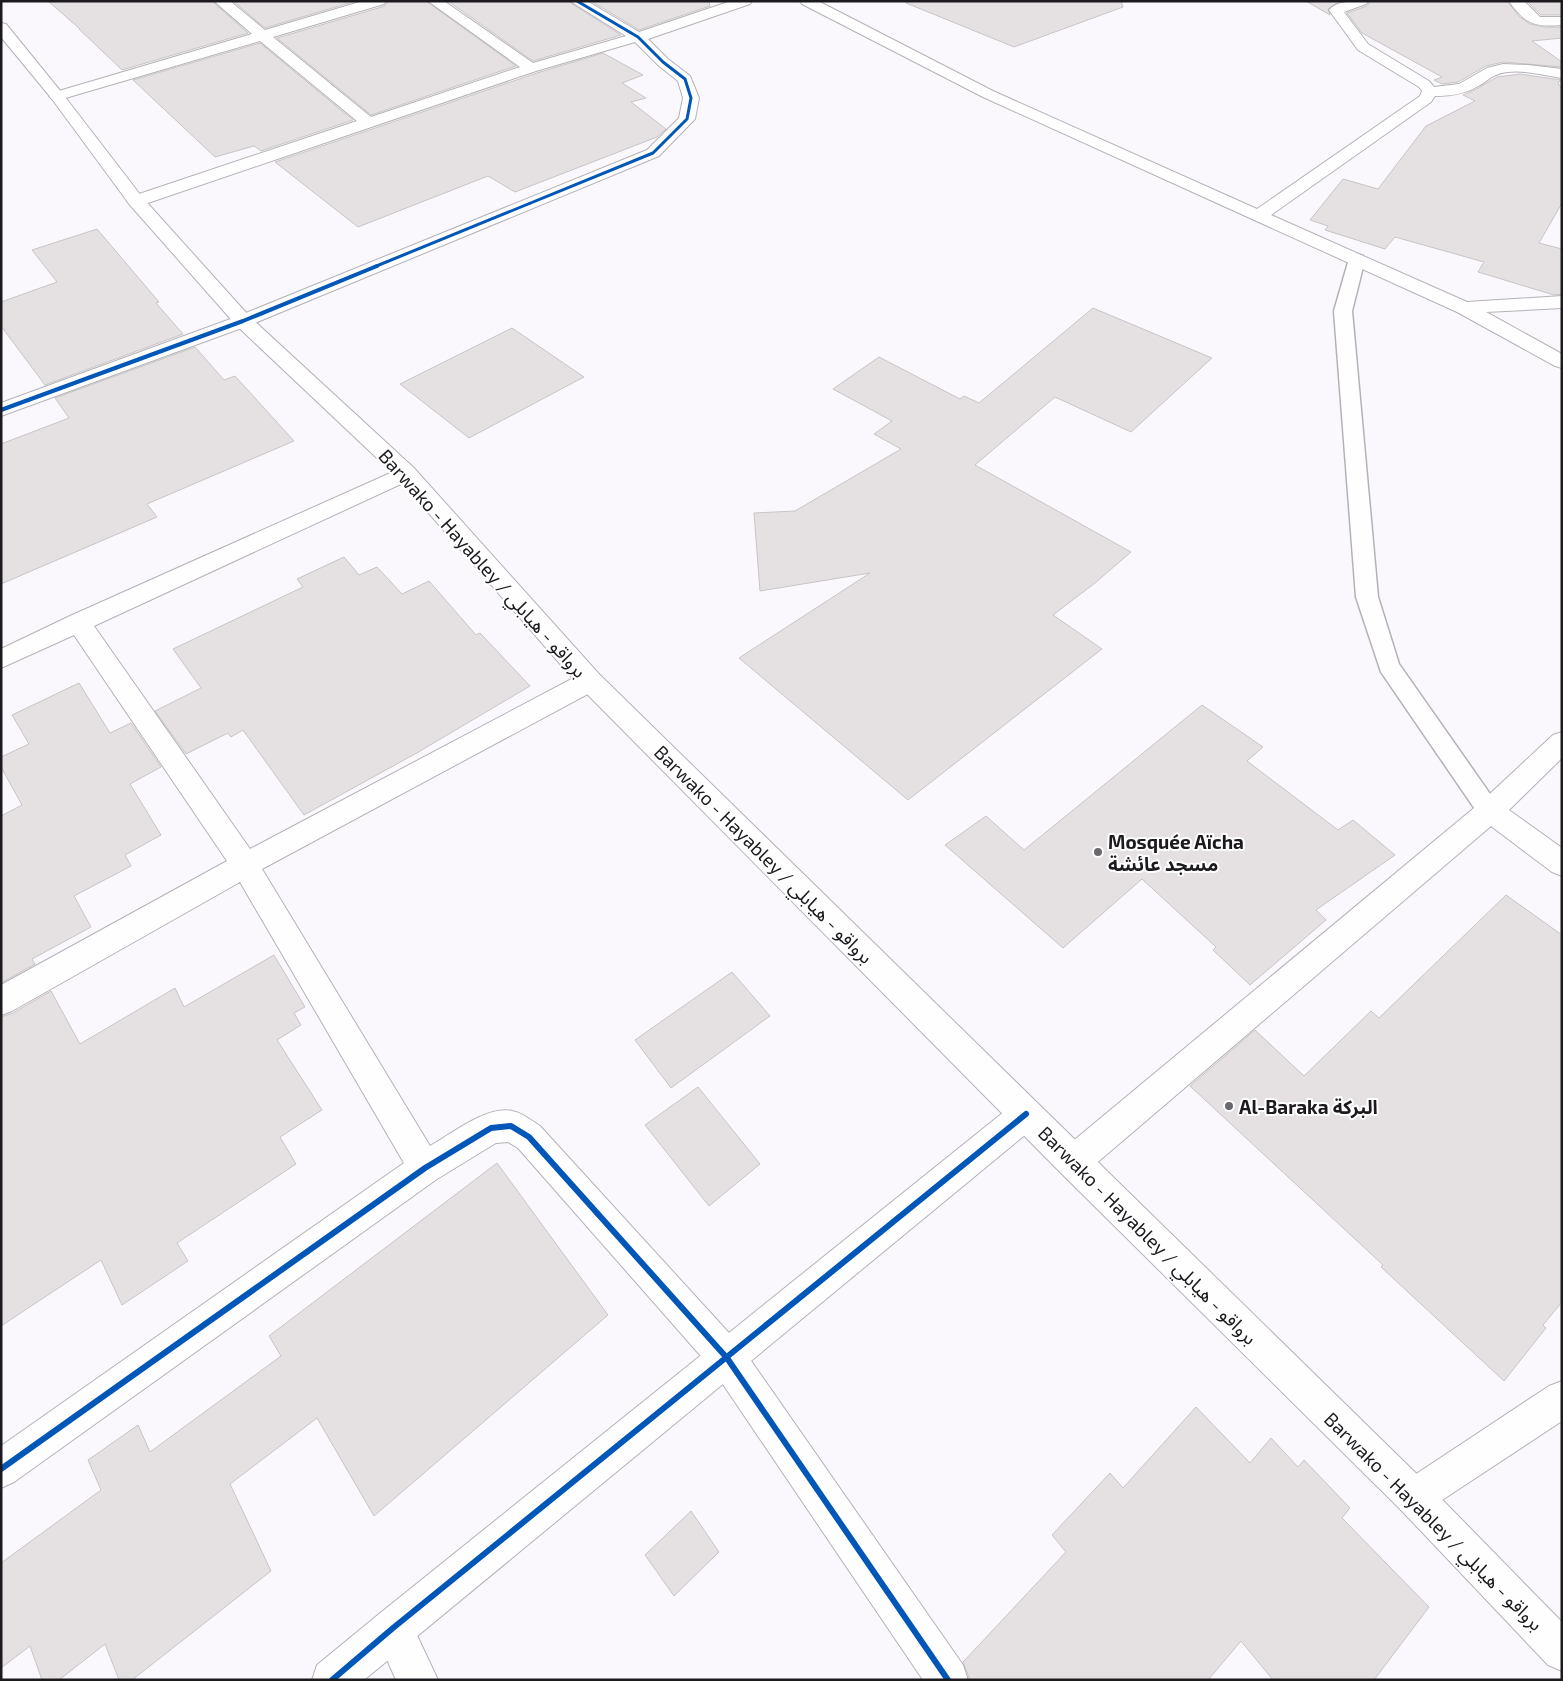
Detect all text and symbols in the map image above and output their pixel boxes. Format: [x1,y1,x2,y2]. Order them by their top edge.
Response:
street label: Barwako - Hayabley / برواقو - هيابلي [371,444,592,685]
street label: Barwako - Hayabley / برواقو - هيابلي [647,740,878,971]
place label: Mosquée Aïcha مسجد عائشة [1108,830,1244,875]
marker: Mosquée Aïcha مسجد عائشة [1092,846,1104,858]
place label: Al-Baraka البركة [1239,1095,1378,1119]
marker: Al-Baraka البركة [1223,1100,1235,1112]
street label: Barwako - Hayabley / برواقو - هيابلي [1031,1121,1262,1352]
street label: Barwako - Hayabley / برواقو - هيابلي [1317,1407,1548,1638]

